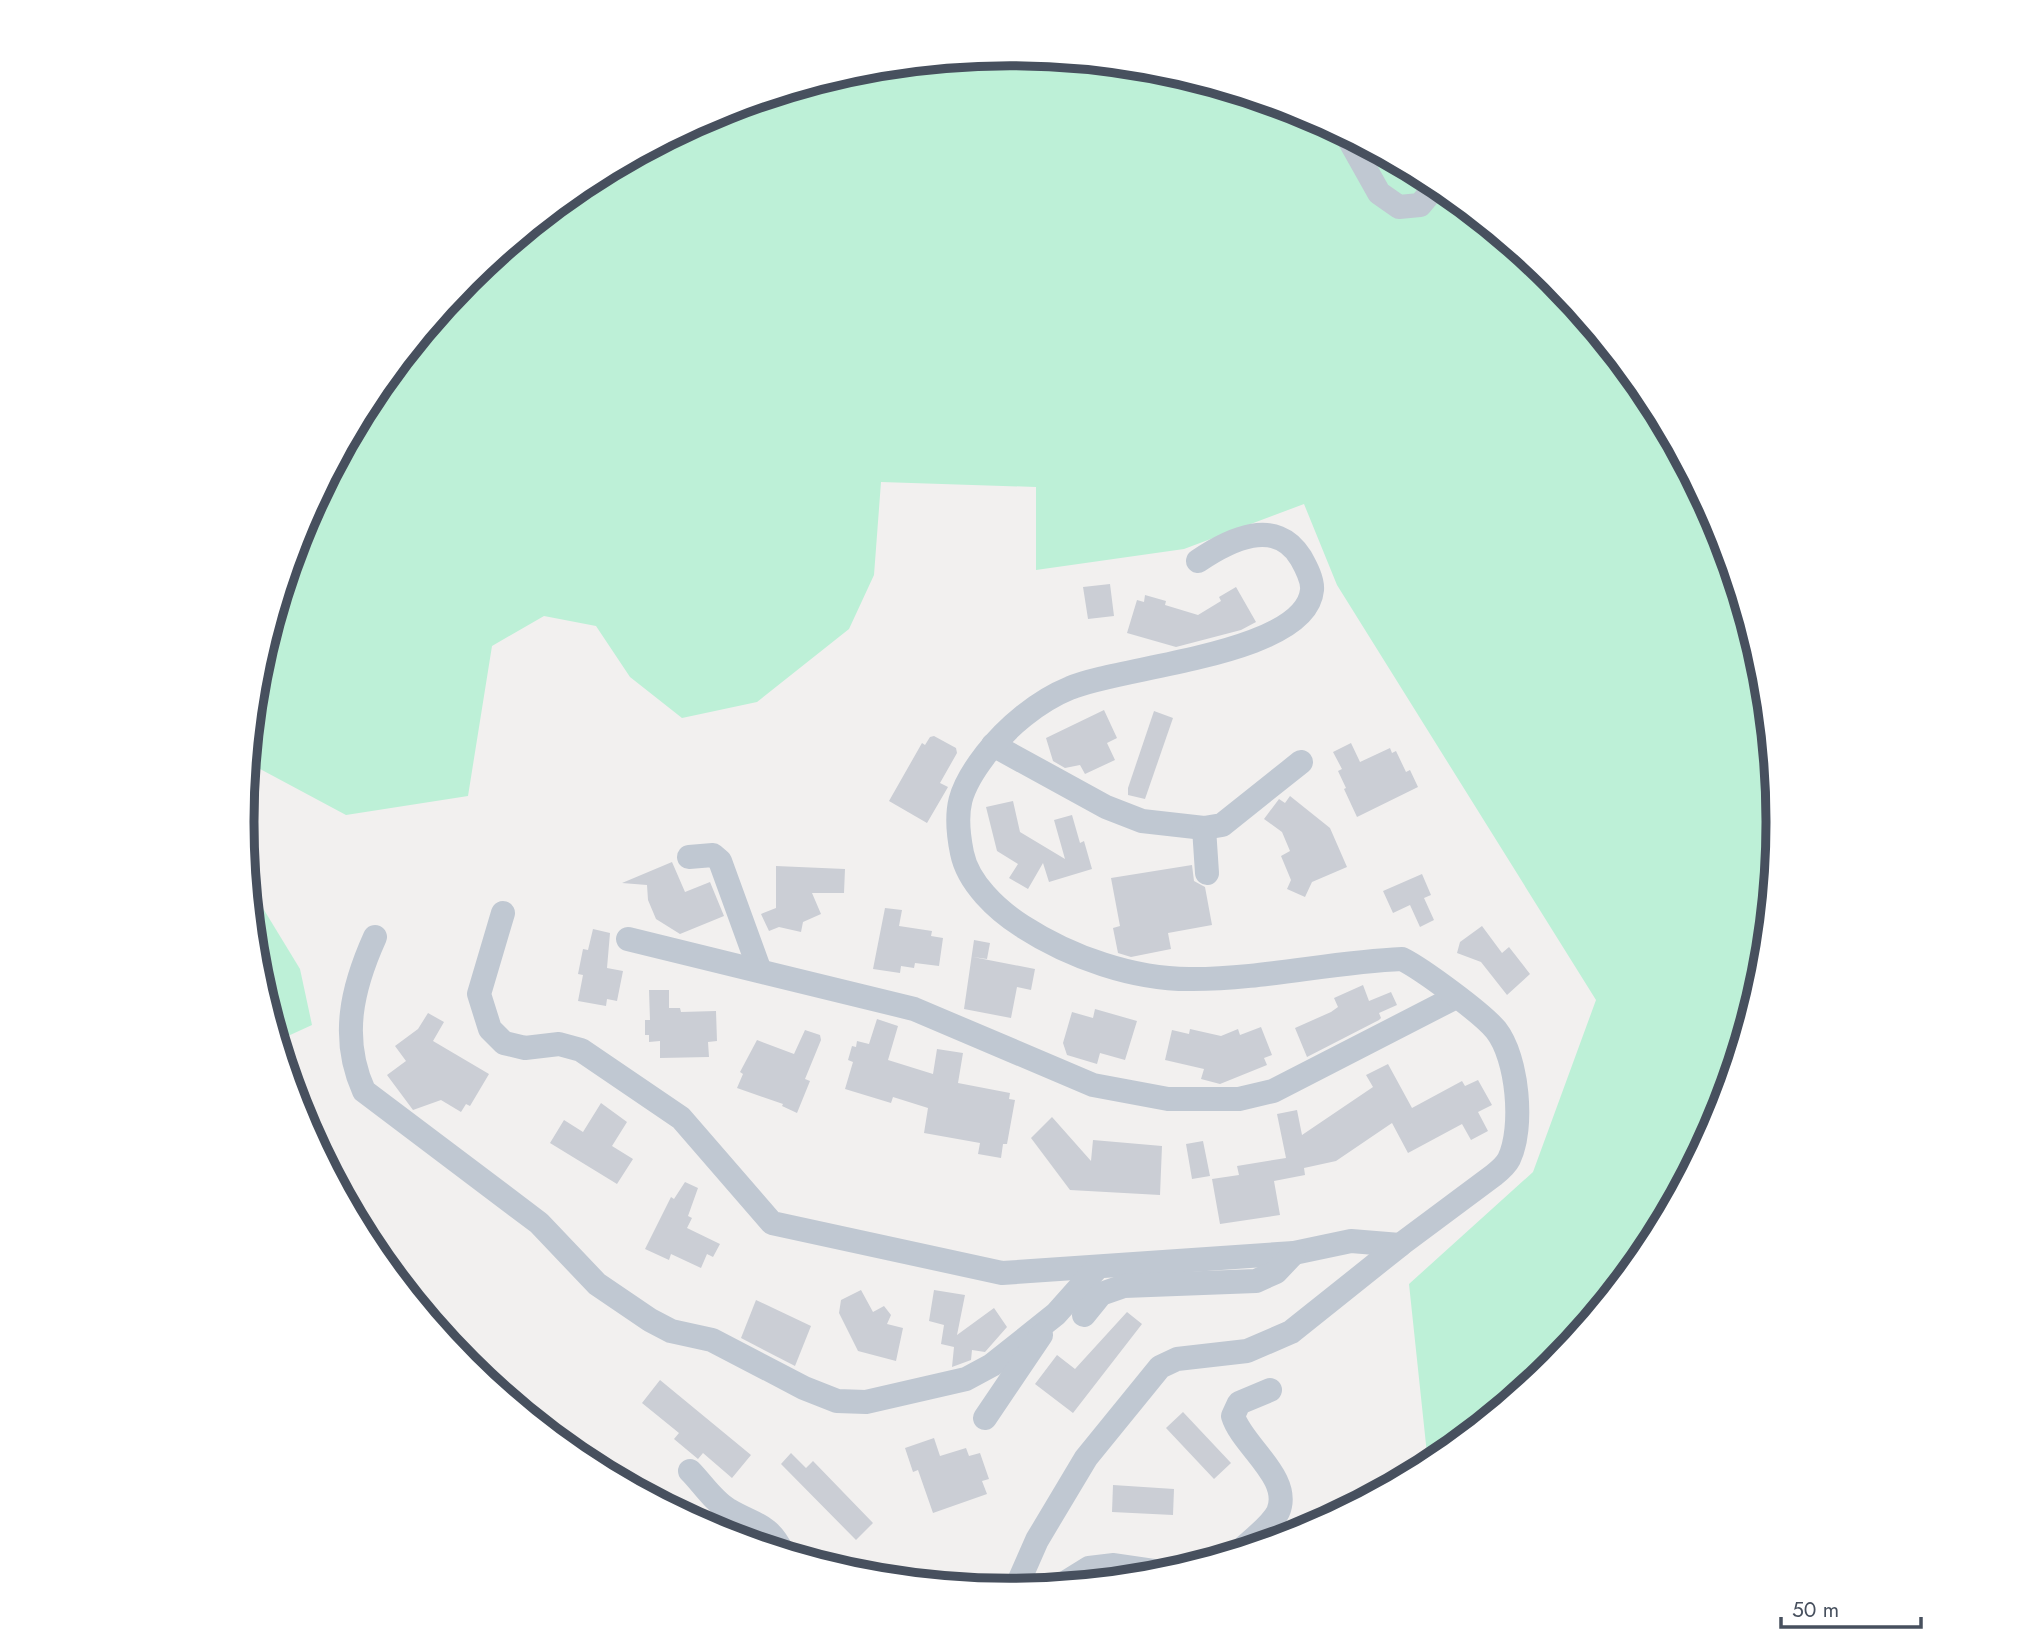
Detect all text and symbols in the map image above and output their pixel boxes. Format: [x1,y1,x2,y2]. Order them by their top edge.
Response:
scale bar [1781,1586,1921,1630]
text: 50 m [1792,1595,1839,1625]

